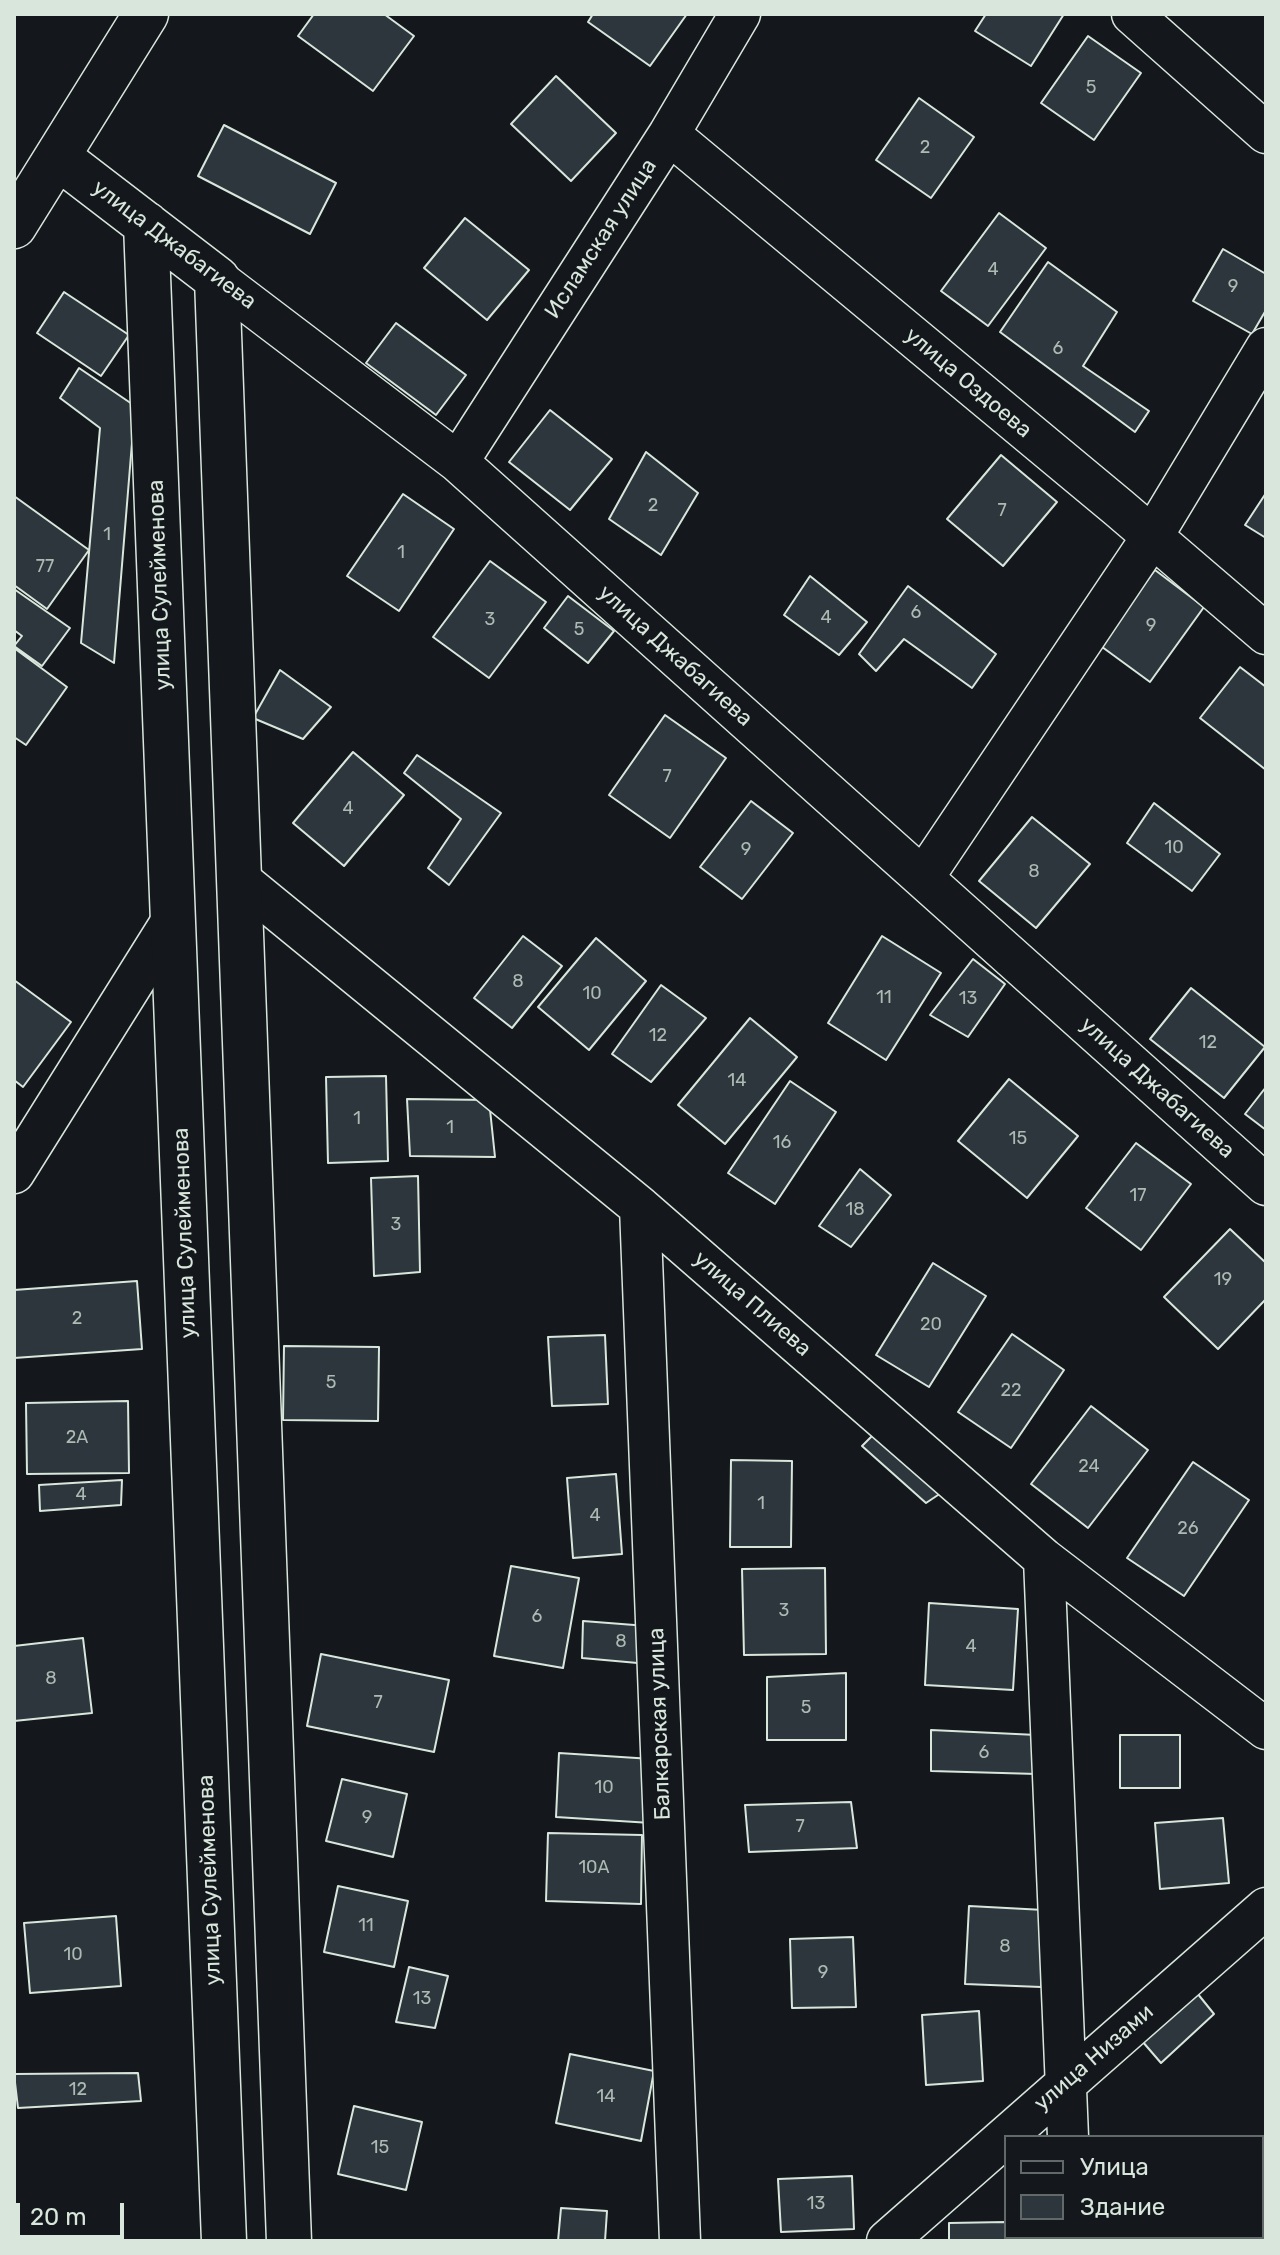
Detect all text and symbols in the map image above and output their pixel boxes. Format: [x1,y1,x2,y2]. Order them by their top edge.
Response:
house number: 5 [1086,77,1096,99]
house number: 2 [920,137,930,159]
street label: Исламская улица [540,154,662,324]
street label: улица Джабагиева [87,175,261,315]
house number: 4 [987,259,999,281]
house number: 9 [1228,276,1238,298]
street label: улица Оздоева [899,322,1037,444]
house number: 6 [1053,338,1063,360]
street label: улица Сулейменова [143,479,177,691]
house number: 2 [648,495,658,517]
house number: 7 [997,500,1007,522]
house number: 1 [103,524,111,546]
house number: 1 [397,542,405,564]
house number: 77 [36,556,54,578]
street label: улица Джабагиева [592,580,758,732]
house number: 6 [911,602,921,624]
house number: 4 [820,607,832,629]
house number: 3 [485,609,495,631]
house number: 9 [1146,615,1156,637]
house number: 5 [574,619,584,641]
house number: 7 [662,766,672,788]
house number: 4 [342,798,354,820]
house number: 10 [1164,837,1184,859]
house number: 9 [741,839,751,861]
house number: 8 [1028,861,1040,883]
house number: 8 [512,971,524,993]
house number: 10 [582,983,602,1005]
house number: 11 [876,987,892,1009]
house number: 13 [959,988,977,1010]
street label: улица Джабагиева [1074,1012,1240,1164]
house number: 12 [649,1025,667,1047]
house number: 12 [1199,1032,1217,1054]
house number: 14 [728,1070,746,1092]
house number: 1 [353,1108,361,1130]
house number: 1 [446,1117,454,1139]
street label: улица Сулейменова [168,1127,202,1339]
house number: 15 [1009,1128,1027,1150]
house number: 16 [773,1132,791,1154]
house number: 17 [1130,1185,1146,1207]
house number: 18 [845,1199,865,1221]
house number: 3 [391,1214,401,1236]
street label: улица Плиева [688,1246,816,1362]
house number: 19 [1214,1269,1232,1291]
house number: 2 [72,1308,82,1330]
house number: 20 [920,1314,942,1336]
house number: 5 [326,1372,336,1394]
house number: 22 [1000,1380,1022,1402]
house number: 2А [66,1427,88,1449]
house number: 24 [1078,1456,1100,1478]
house number: 4 [75,1484,87,1506]
house number: 1 [757,1493,765,1515]
house number: 4 [589,1505,601,1527]
house number: 26 [1177,1518,1199,1540]
house number: 3 [779,1600,789,1622]
house number: 6 [532,1606,542,1628]
street label: Балкарская улица [643,1627,677,1821]
house number: 8 [615,1631,627,1653]
house number: 4 [965,1636,977,1658]
house number: 8 [45,1668,57,1690]
house number: 7 [373,1692,383,1714]
house number: 5 [801,1697,811,1719]
house number: 6 [979,1742,989,1764]
street label: улица Сулейменова [193,1774,227,1986]
house number: 10 [594,1777,614,1799]
house number: 9 [362,1807,372,1829]
house number: 7 [795,1816,805,1838]
house number: 10А [578,1857,610,1879]
house number: 11 [358,1915,374,1937]
house number: 8 [999,1936,1011,1958]
house number: 10 [63,1944,83,1966]
house number: 9 [818,1962,828,1984]
house number: 13 [413,1988,431,2010]
street label: улица Низами [1029,1999,1159,2117]
house number: 12 [69,2079,87,2101]
house number: 14 [597,2086,615,2108]
legend [1004,2135,1264,2239]
house number: 15 [371,2137,389,2159]
text: Улица [1080,2153,1149,2181]
scale bar [20,2187,128,2237]
house number: 13 [807,2193,825,2215]
text: Здание [1080,2193,1165,2221]
text: 20 m [30,2203,87,2231]

